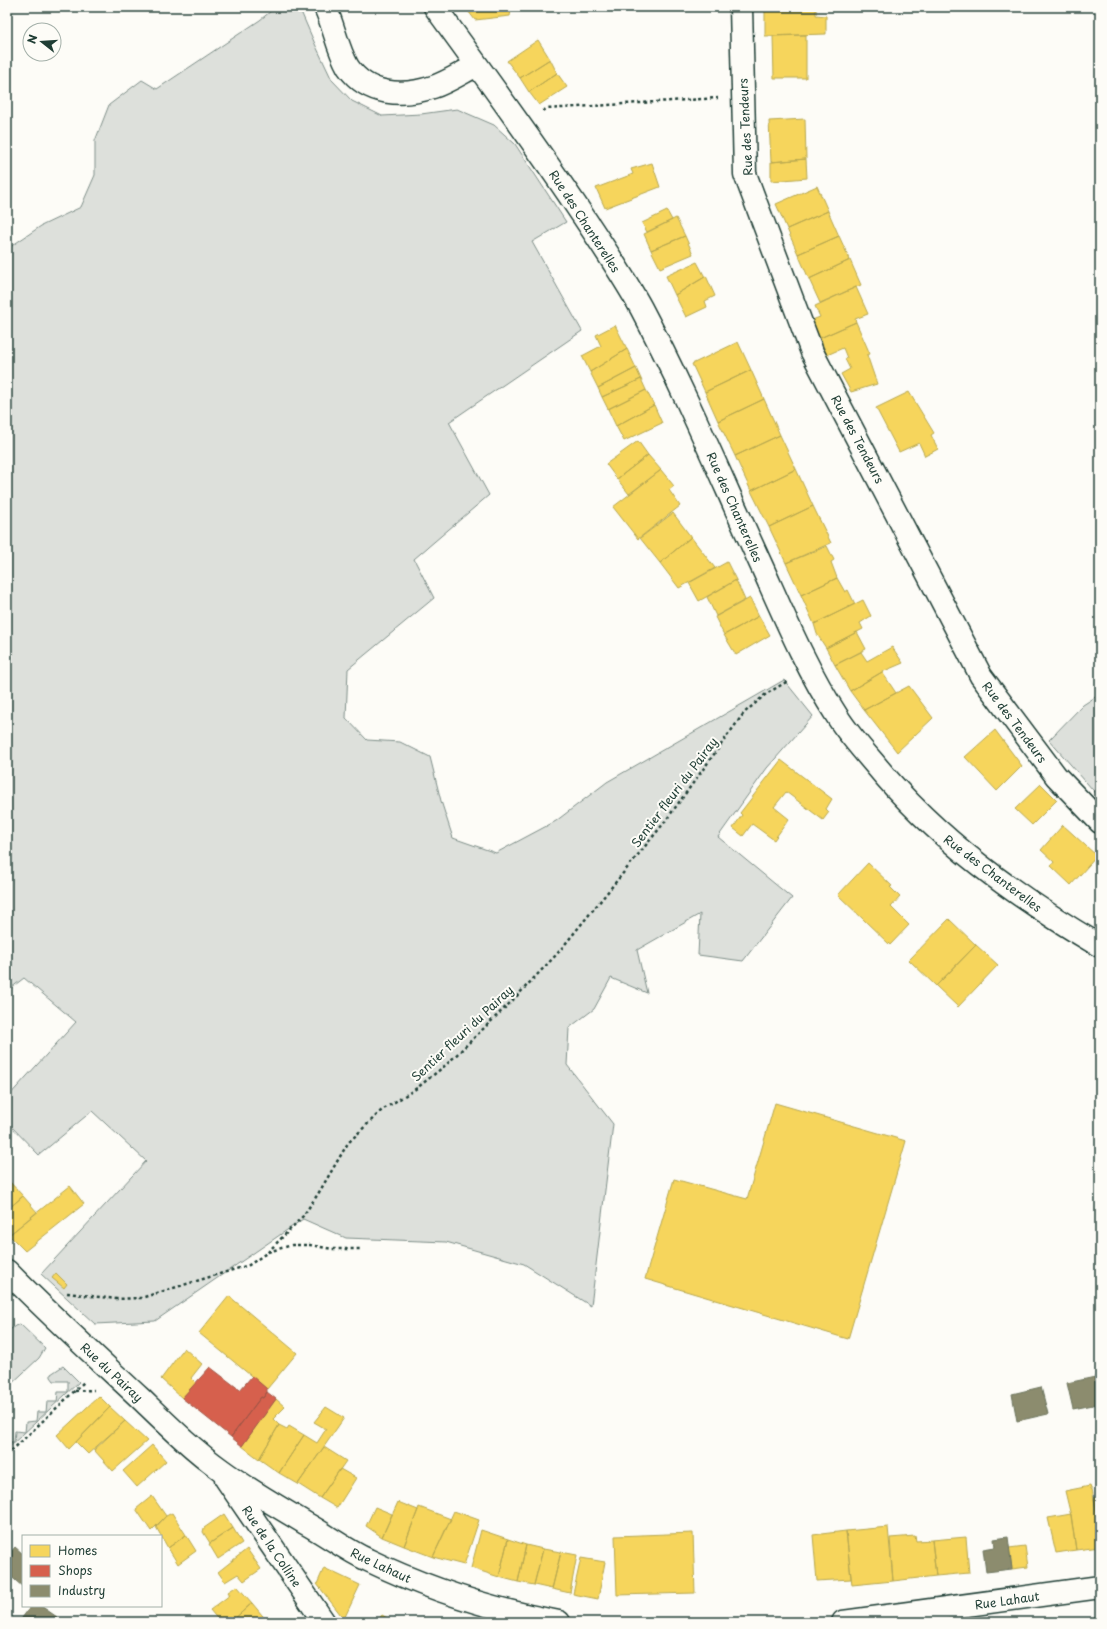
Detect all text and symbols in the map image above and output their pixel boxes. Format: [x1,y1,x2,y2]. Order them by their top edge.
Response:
north arrow [22,22,62,62]
text: N [23,32,41,46]
street label: Rue des Tendeurs [733,77,757,176]
street label: Rue des Chanterelles [545,166,625,276]
street label: Rue des Tendeurs [827,392,889,487]
street label: Rue des Chanterelles [703,449,768,565]
street label: Rue des Tendeurs [978,678,1052,767]
street label: Sentier fleuri du Pairay [627,733,722,851]
street label: Rue des Chanterelles [940,830,1046,916]
street label: Sentier fleuri du Pairay [407,981,517,1085]
street label: Rue du Pairay [77,1338,147,1406]
street label: Rue de la Colline [238,1502,306,1590]
legend [22,1535,162,1607]
text: Homes [58,1541,97,1559]
street label: Rue Lahaut [348,1543,414,1587]
text: Shops [58,1561,93,1579]
text: Industry [58,1581,106,1599]
street label: Rue Lahaut [974,1587,1041,1613]

